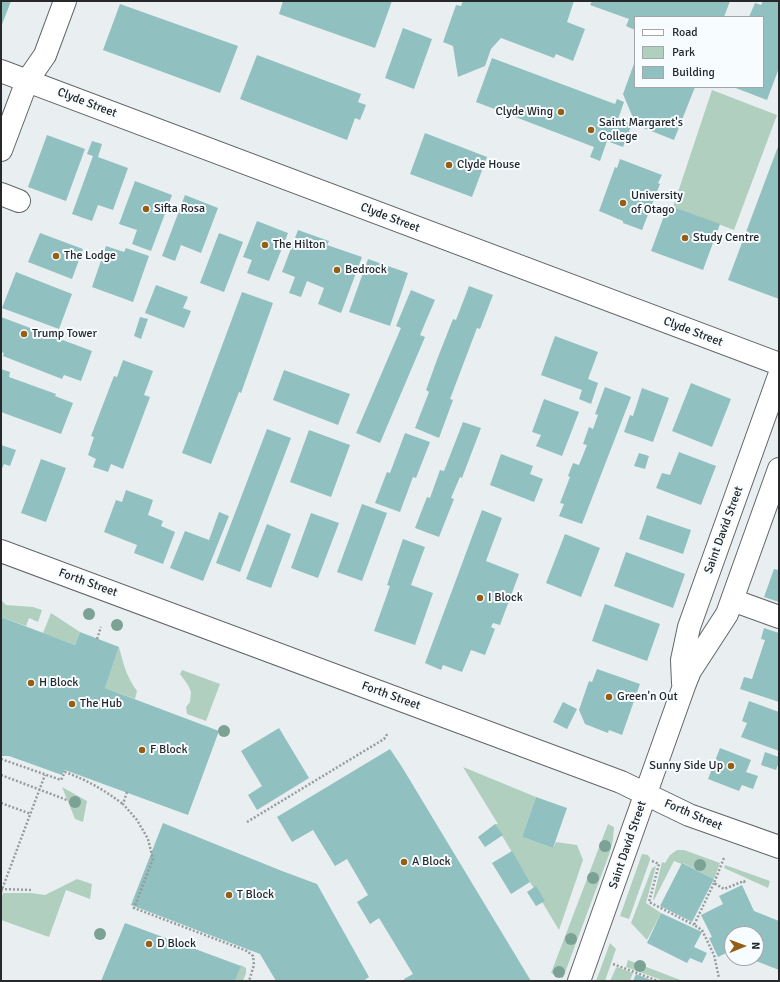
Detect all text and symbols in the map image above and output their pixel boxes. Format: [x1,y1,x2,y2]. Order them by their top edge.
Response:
legend [634,16,764,88]
text: Road [672,25,698,40]
text: Park [672,45,695,60]
text: Building [672,65,715,80]
street label: Clyde Street [55,85,119,121]
place label: Clyde Wing [496,105,553,119]
marker: Clyde Wing [556,107,566,117]
place label: Saint Margaret's College [599,116,683,144]
marker: Saint Margaret's College [586,125,596,135]
place label: Clyde House [457,158,520,172]
marker: Clyde House [444,160,454,170]
place label: University of Otago [631,189,683,217]
marker: University of Otago [618,198,628,208]
street label: Clyde Street [358,200,422,236]
place label: Sifta Rosa [154,202,205,216]
marker: Sifta Rosa [141,204,151,214]
place label: Study Centre [693,231,759,245]
marker: Study Centre [680,233,690,243]
place label: The Hilton [273,238,326,252]
marker: The Hilton [260,240,270,250]
place label: The Lodge [64,249,116,263]
marker: The Lodge [51,251,61,261]
place label: Bedrock [345,263,387,277]
marker: Bedrock [332,265,342,275]
street label: Clyde Street [661,314,725,350]
place label: Trump Tower [32,327,97,341]
marker: Trump Tower [19,329,29,339]
street label: Saint David Street [702,484,746,576]
street label: Forth Street [57,566,119,600]
place label: I Block [488,591,523,605]
marker: I Block [475,593,485,603]
place label: H Block [39,676,78,690]
marker: H Block [26,678,36,688]
street label: Forth Street [360,679,422,713]
place label: Green'n Out [617,690,678,704]
marker: Green'n Out [604,692,614,702]
place label: The Hub [80,697,122,711]
marker: The Hub [67,699,77,709]
place label: F Block [150,743,187,757]
marker: F Block [137,745,147,755]
place label: Sunny Side Up [649,759,723,773]
marker: Sunny Side Up [726,761,736,771]
street label: Forth Street [662,796,724,834]
street label: Saint David Street [606,799,650,891]
place label: A Block [412,855,451,869]
marker: A Block [399,857,409,867]
place label: T Block [237,888,274,902]
marker: T Block [224,890,234,900]
north arrow [724,926,764,966]
place label: D Block [157,937,196,951]
marker: D Block [144,939,154,949]
text: N [749,942,762,950]

